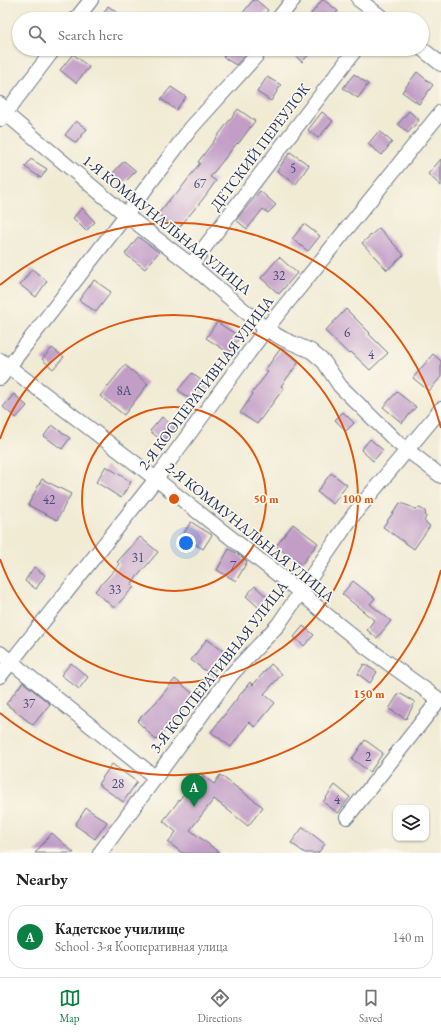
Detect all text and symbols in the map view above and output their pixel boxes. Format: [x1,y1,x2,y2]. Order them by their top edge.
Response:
search box [12,12,429,56]
icon: search [26,23,48,45]
text: Search here [58,25,123,44]
street label: ДЕТСКИЙ ПЕРЕУЛОК [205,79,314,214]
street label: 1-Я КОММУНАЛЬНАЯ УЛИЦА [79,151,256,299]
house number: 5 [290,160,296,177]
house number: 67 [194,175,207,192]
house number: 32 [273,267,286,284]
street label: 2-Я КООПЕРАТИВНАЯ УЛИЦА [134,291,278,473]
house number: 6 [344,324,350,341]
house number: 4 [368,346,375,363]
house number: 8А [116,382,133,399]
street label: 2-Я КОММУНАЛЬНАЯ УЛИЦА [162,458,339,606]
house number: 42 [43,491,56,508]
text: 50 m [253,491,279,507]
text: 100 m [342,491,374,507]
centre of rings [167,492,181,506]
your location [176,533,196,553]
house number: 31 [132,549,144,566]
house number: 7 [230,557,237,574]
street label: 3-Я КООПЕРАТИВНАЯ УЛИЦА [146,576,292,756]
house number: 33 [109,581,121,598]
text: 150 m [353,686,385,702]
house number: 37 [23,695,36,712]
house number: 2 [365,748,372,765]
pin: A [181,774,207,807]
house number: 28 [112,775,124,792]
house number: 4 [334,791,341,808]
map controls [393,805,429,841]
button: layers [393,805,429,841]
text: Nearby [16,868,68,890]
text: Кадетское училище [55,919,185,938]
text: A [25,929,35,946]
text: 140 m [393,929,424,946]
text: School · 3-я Кооперативная улица [55,938,228,955]
tab: Map [59,987,81,1025]
tab: Directions [198,987,242,1025]
tab: Saved [359,987,382,1025]

